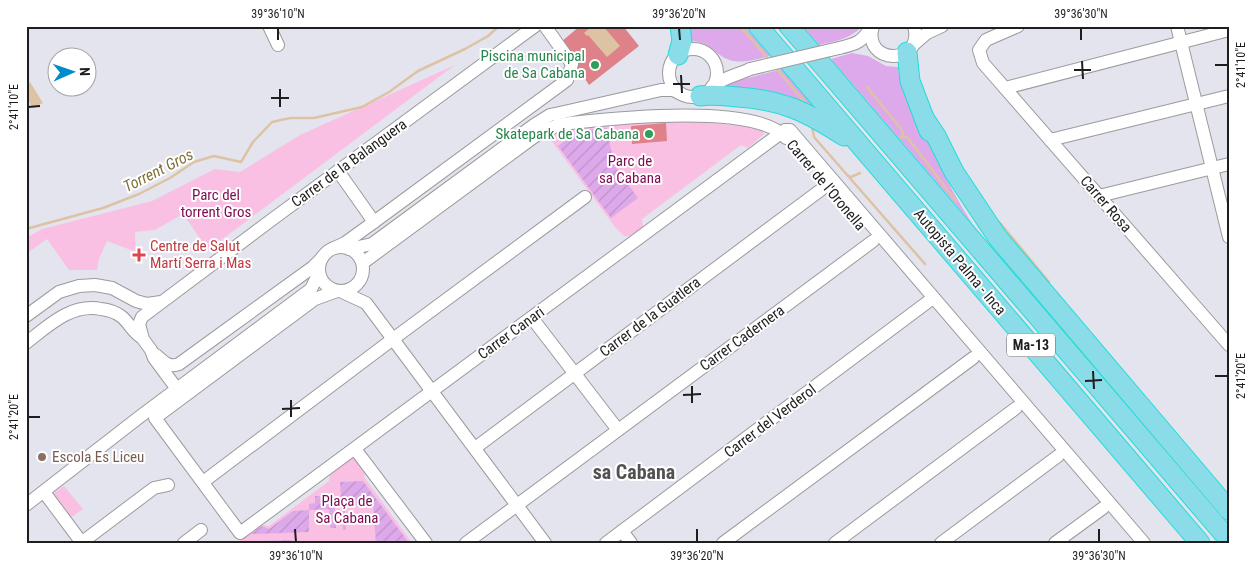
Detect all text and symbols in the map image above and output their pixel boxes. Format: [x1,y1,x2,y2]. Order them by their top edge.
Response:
text: 39°36'10"N [251,7,305,21]
text: 39°36'20"N [652,7,706,21]
text: 39°36'30"N [1054,7,1108,21]
text: 2°41'10"E [1234,42,1248,88]
place label: Piscina municipal de Sa Cabana [480,47,585,82]
north arrow [48,48,98,98]
marker: Piscina municipal de Sa Cabana [589,59,601,71]
text: N [77,67,93,76]
text: 2°41'10"E [7,84,21,130]
street label: Carrer de la Balanguera [288,115,410,211]
place label: Skatepark de Sa Cabana [495,125,639,143]
marker: Skatepark de Sa Cabana [643,128,655,140]
street label: Carrer de l'Oronella [783,136,869,234]
water label: Torrent Gros [120,145,196,196]
park label: Parc de sa Cabana [599,152,661,187]
street label: Carrer Rosa [1076,172,1136,236]
park label: Parc del torrent Gros [181,186,251,221]
street label: Autopista Palma - Inca [910,205,1010,319]
place label: Centre de Salut Martí Serra i Mas [150,237,252,272]
marker: Centre de Salut Martí Serra i Mas [132,248,146,262]
street label: Carrer de la Guatlera [596,273,704,361]
street label: Carrer Cadernera [696,301,788,375]
street label: Carrer Canari [474,303,548,363]
road number: Ma-13 [1007,334,1055,356]
text: 2°41'20"E [1234,353,1248,399]
street label: Carrer del Verderol [720,381,820,461]
text: 2°41'20"E [7,394,21,440]
place label: Escola Es Liceu [52,448,144,466]
marker: Escola Es Liceu [36,451,48,463]
district label: sa Cabana [593,460,675,484]
park label: Plaça de Sa Cabana [315,492,379,527]
text: 39°36'10"N [269,549,323,563]
text: 39°36'20"N [670,549,724,563]
text: 39°36'30"N [1072,549,1126,563]

